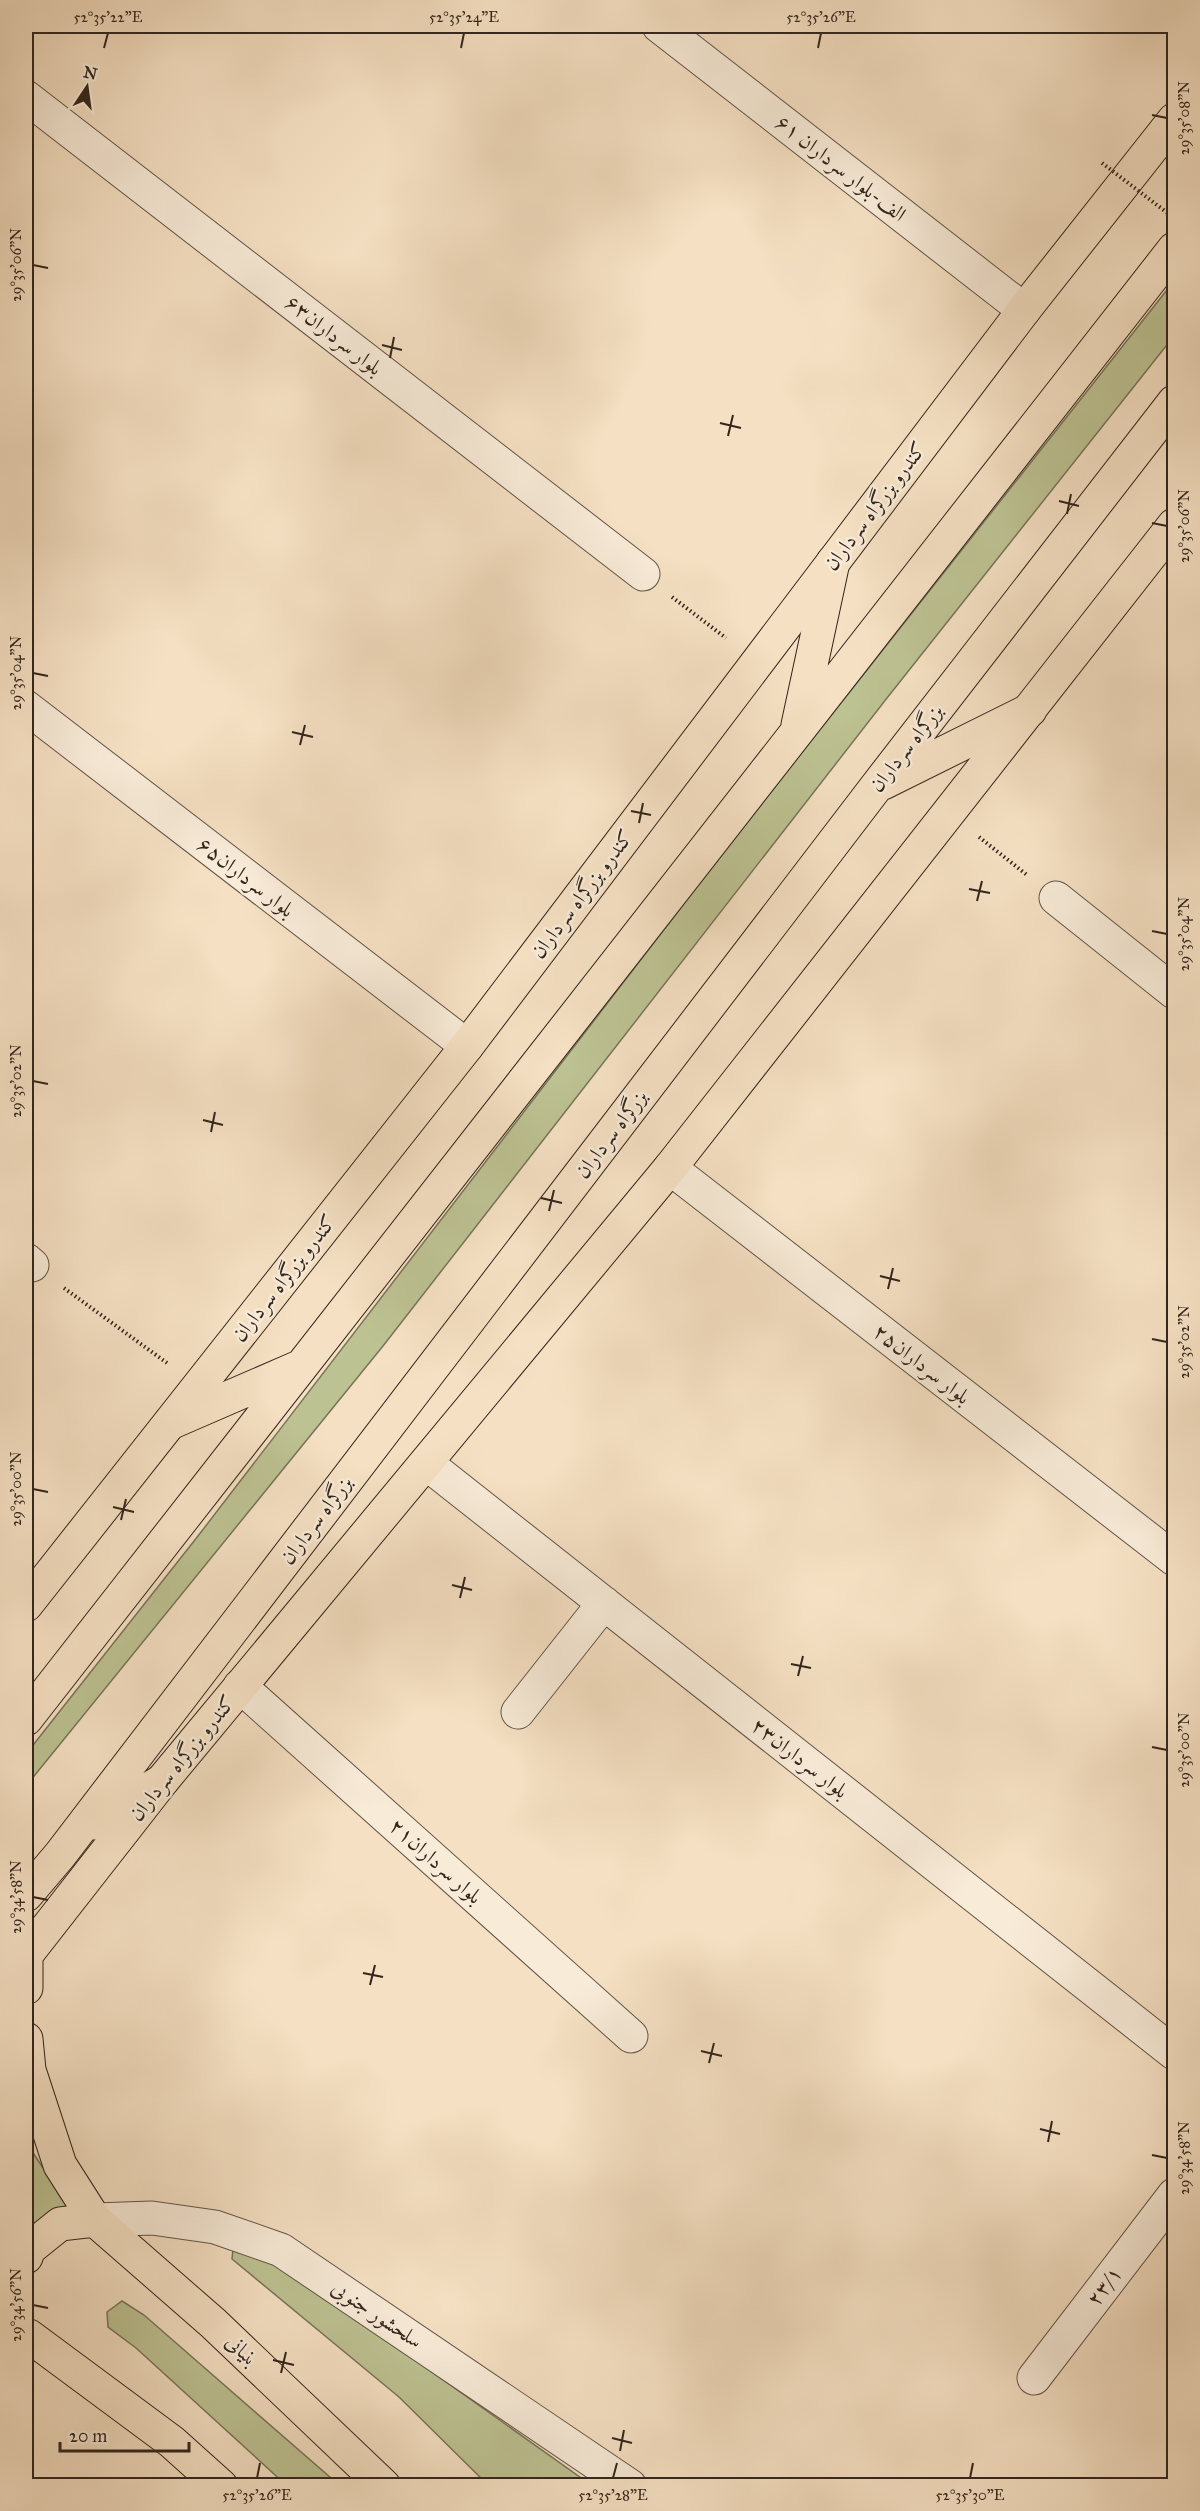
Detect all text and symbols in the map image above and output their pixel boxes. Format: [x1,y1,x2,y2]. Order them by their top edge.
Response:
text: 52°35'22"E [74,8,143,26]
text: 52°35'24"E [429,8,499,26]
text: 52°35'26"E [786,8,856,26]
north arrow [57,57,117,117]
text: N [82,62,99,84]
text: 29°35'08"N [1175,81,1193,155]
street label: ۶۱ الف-بلوار سرداران [770,109,911,228]
text: 29°35'06"N [7,228,25,302]
street label: بلوار سرداران۶۳ [280,289,388,382]
street label: کندرو بزرگراه سرداران [817,436,933,576]
text: 29°35'06"N [1175,489,1193,563]
text: 29°35'04"N [7,636,25,710]
street label: بزرگراه سرداران [863,698,949,798]
street label: کندرو بزرگراه سرداران [524,824,640,964]
street label: بلوار سرداران۶۵ [192,831,300,924]
text: 29°35'04"N [1175,897,1193,971]
text: 29°35'02"N [7,1044,25,1118]
street label: بزرگراه سرداران [568,1084,654,1184]
street label: کندرو بزرگراه سرداران [225,1208,343,1348]
text: 29°35'02"N [1175,1305,1193,1379]
street label: بلوار سرداران۲۵ [868,1318,976,1411]
text: 29°35'00"N [7,1451,25,1526]
street label: بزرگراه سرداران [273,1470,359,1570]
street label: کندرو بزرگراه سرداران [122,1689,242,1827]
street label: بلوار سرداران۲۳ [746,1712,854,1805]
text: 29°35'00"N [1175,1712,1193,1787]
street label: بلوار سرداران۲۱ [384,1813,488,1910]
text: 29°34'58"N [7,1860,25,1934]
text: 29°34'58"N [1175,2121,1193,2195]
street label: ۲۳/۱ [1081,2261,1127,2311]
text: 29°34'56"N [7,2268,25,2342]
street label: سلحشور جنوبی [325,2274,427,2356]
street label: بنیانی [220,2328,264,2372]
scale bar [60,2415,189,2453]
text: 20 m [69,2425,107,2447]
text: 52°35'26"E [222,2486,292,2504]
text: 52°35'28"E [578,2486,648,2504]
text: 52°35'30"E [936,2486,1005,2504]

